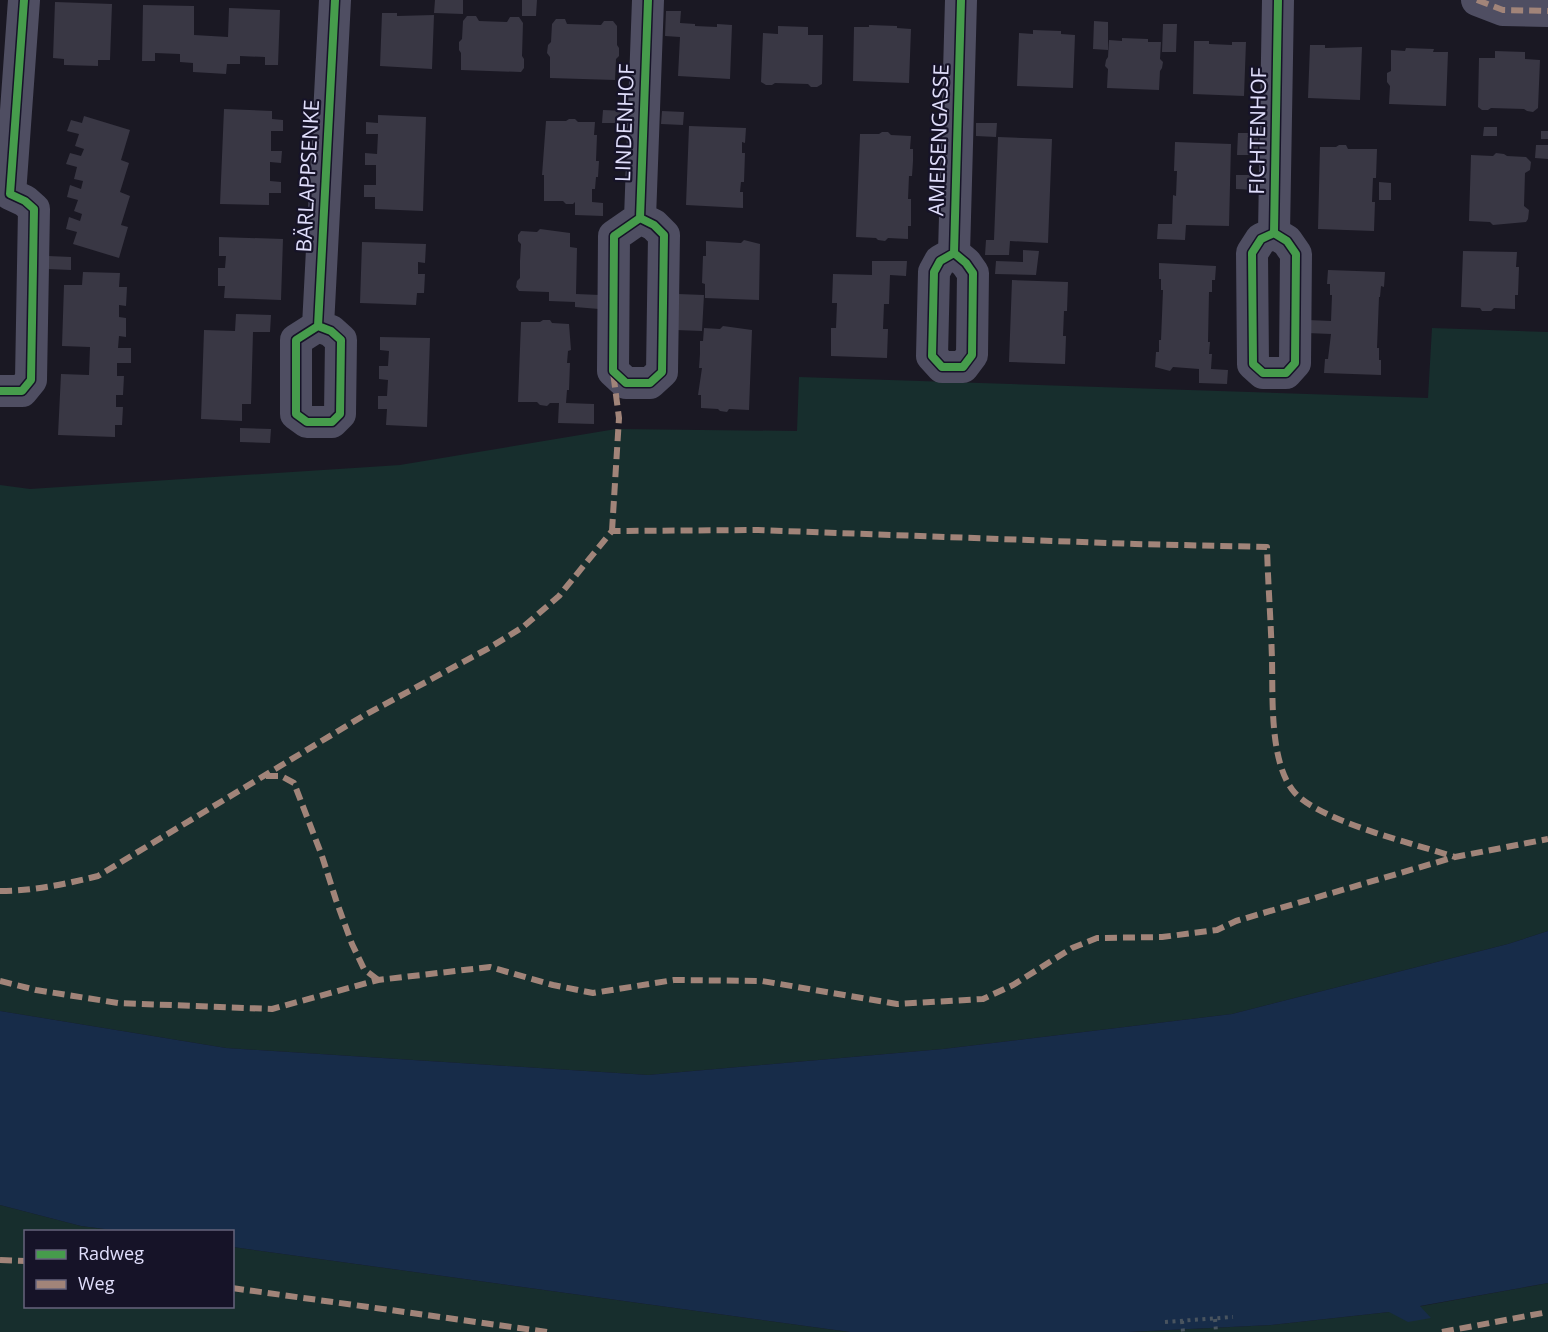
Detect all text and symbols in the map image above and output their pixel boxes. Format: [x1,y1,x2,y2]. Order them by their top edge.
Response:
street label: LINDENHOF [608,63,640,182]
street label: AMEISENGASSE [921,64,955,216]
street label: FICHTENHOF [1242,67,1272,195]
street label: BÄRLAPPSENKE [289,99,325,253]
legend [24,1230,234,1308]
text: Radweg [78,1241,144,1265]
text: Weg [78,1271,115,1295]

